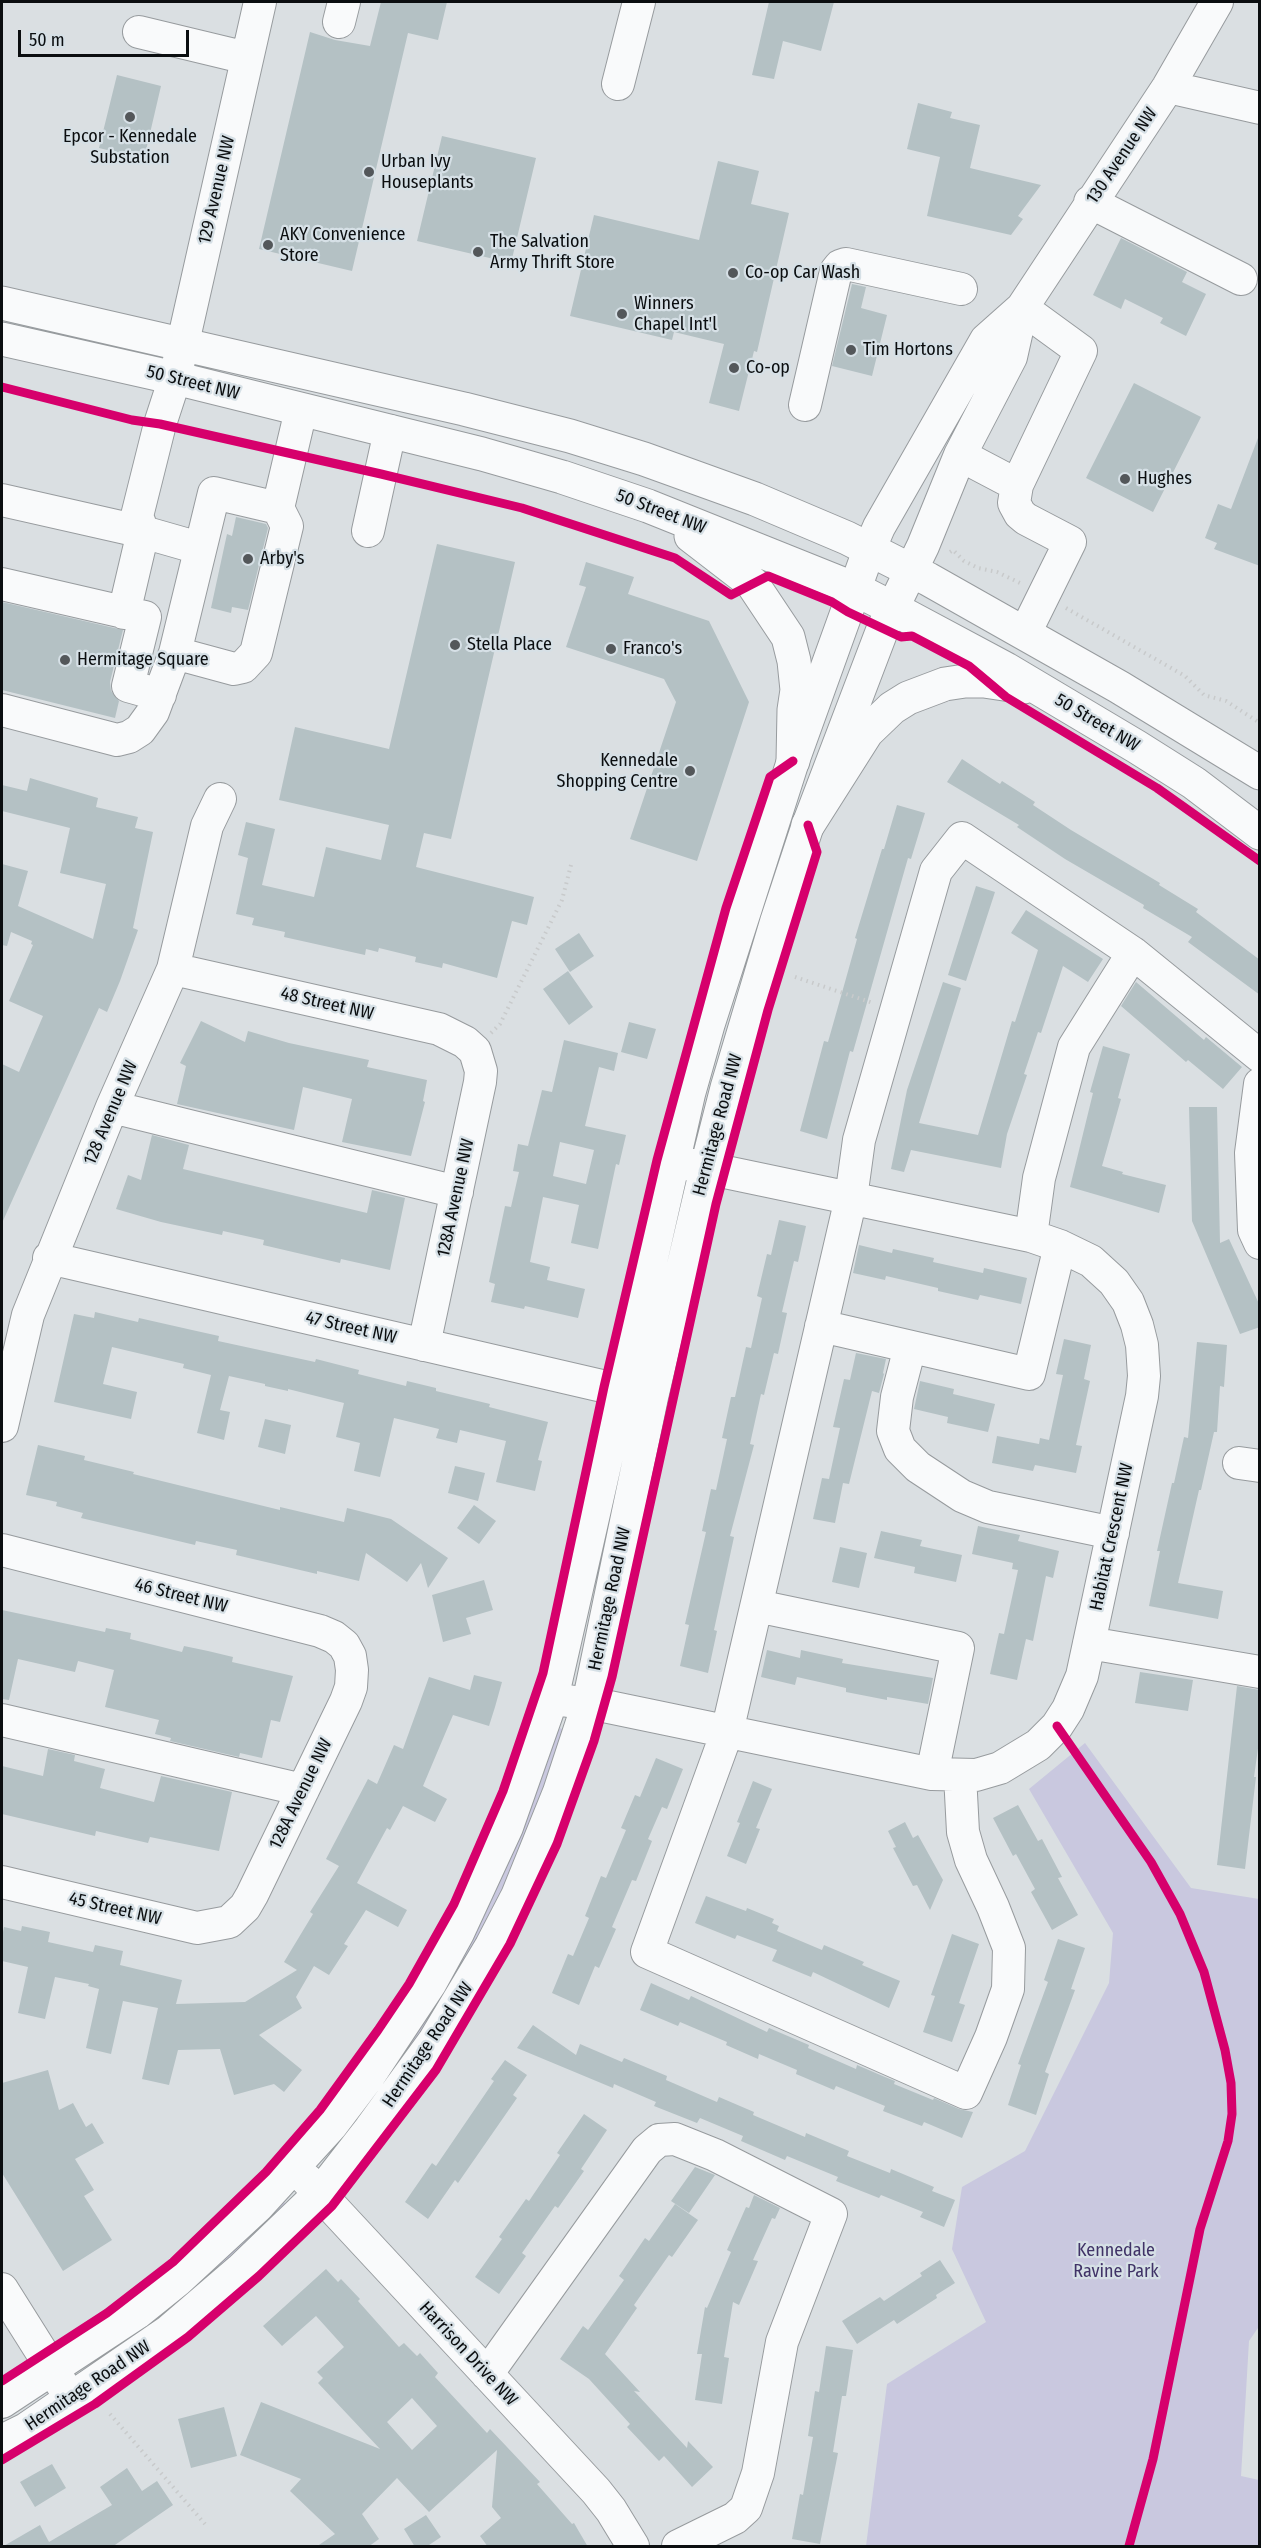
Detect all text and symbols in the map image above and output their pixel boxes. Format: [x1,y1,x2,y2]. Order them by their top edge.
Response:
scale bar [21,18,192,56]
text: 50 m [29,29,65,51]
street label: 130 Avenue NW [1082,104,1162,208]
marker: Epcor - Kennedale Substation [123,110,137,124]
place label: Epcor - Kennedale Substation [63,126,197,168]
street label: 129 Avenue NW [194,134,240,246]
place label: Urban Ivy Houseplants [381,151,473,194]
marker: Urban Ivy Houseplants [362,165,376,179]
place label: AKY Convenience Store [280,224,405,266]
place label: The Salvation Army Thrift Store [490,231,615,274]
marker: AKY Convenience Store [261,238,275,252]
marker: The Salvation Army Thrift Store [471,245,485,259]
place label: Co-op Car Wash [745,262,860,284]
marker: Co-op Car Wash [726,266,740,280]
place label: Winners Chapel Int'l [634,293,717,336]
marker: Winners Chapel Int'l [615,307,629,321]
place label: Tim Hortons [863,339,953,361]
marker: Tim Hortons [844,343,858,357]
place label: Co-op [746,357,790,379]
street label: 50 Street NW [144,361,242,405]
marker: Co-op [727,361,741,375]
place label: Hughes [1137,468,1192,490]
marker: Hughes [1118,472,1132,486]
street label: 50 Street NW [613,485,709,539]
place label: Arby's [260,548,304,570]
marker: Arby's [241,552,255,566]
place label: Stella Place [467,634,552,656]
marker: Stella Place [448,638,462,652]
place label: Franco's [623,638,682,660]
marker: Franco's [604,642,618,656]
place label: Hermitage Square [77,649,209,671]
marker: Hermitage Square [58,653,72,667]
street label: 50 Street NW [1051,689,1143,757]
place label: Kennedale Shopping Centre [557,750,678,792]
marker: Kennedale Shopping Centre [683,764,697,778]
street label: 48 Street NW [278,983,376,1025]
street label: Hermitage Road NW [689,1052,747,1198]
street label: 128 Avenue NW [79,1058,143,1168]
street label: 128A Avenue NW [433,1137,479,1259]
street label: 47 Street NW [303,1307,399,1349]
street label: Habitat Crescent NW [1086,1461,1138,1613]
street label: Hermitage Road NW [584,1525,636,1673]
street label: 46 Street NW [132,1574,230,1618]
street label: 128A Avenue NW [265,1735,337,1853]
street label: 45 Street NW [67,1888,163,1930]
street label: Hermitage Road NW [378,1978,478,2112]
park label: Kennedale Ravine Park [1073,2240,1159,2282]
street label: Harrison Drive NW [414,2297,522,2411]
street label: Hermitage Road NW [21,2336,155,2436]

